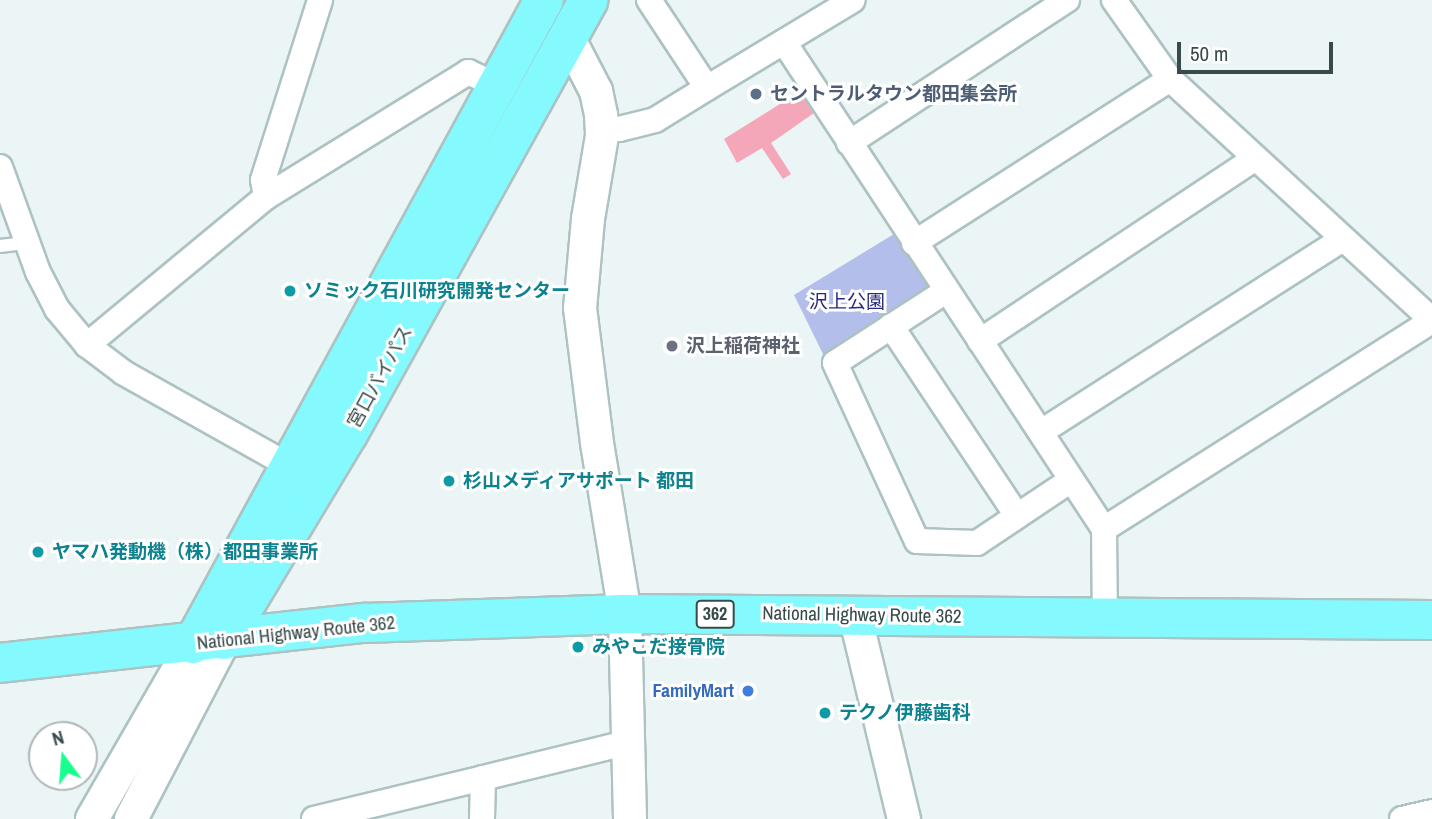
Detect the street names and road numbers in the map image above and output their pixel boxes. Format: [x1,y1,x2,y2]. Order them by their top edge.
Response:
street label: 宮口バイパス [342,322,418,432]
road number: 362 [694,600,736,628]
street label: National Highway Route 362 [762,602,962,628]
street label: National Highway Route 362 [196,611,396,655]

